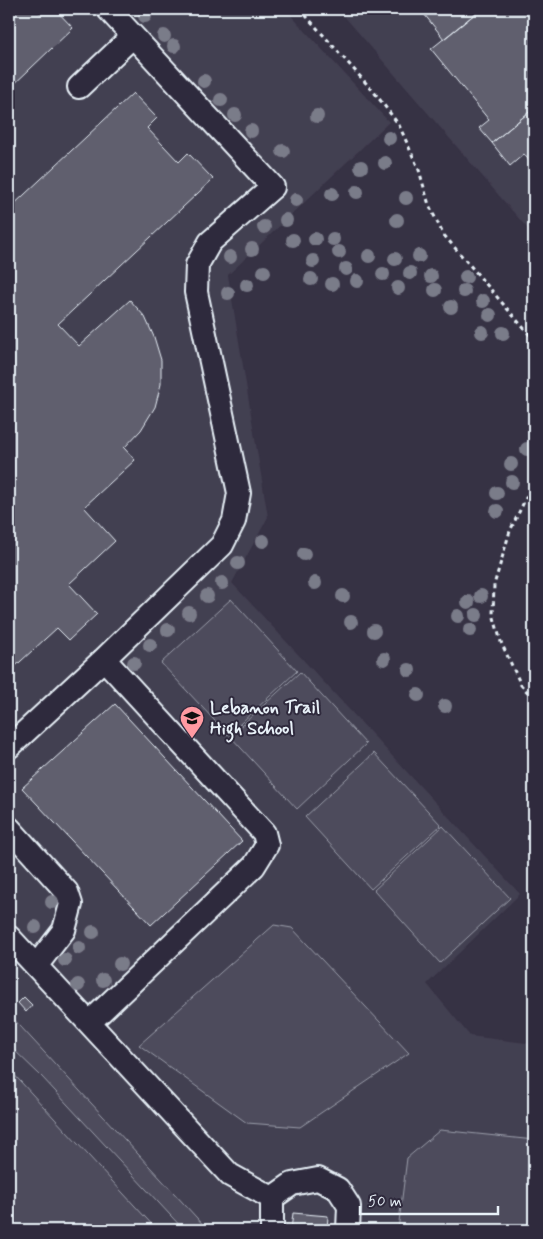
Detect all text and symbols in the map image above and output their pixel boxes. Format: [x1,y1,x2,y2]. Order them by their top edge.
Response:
place label: Lebanon Trail High School [210,696,320,743]
school or university icon: Lebanon Trail High School [179,705,205,739]
scale bar [360,1184,498,1216]
text: 50 m [368,1192,402,1212]

